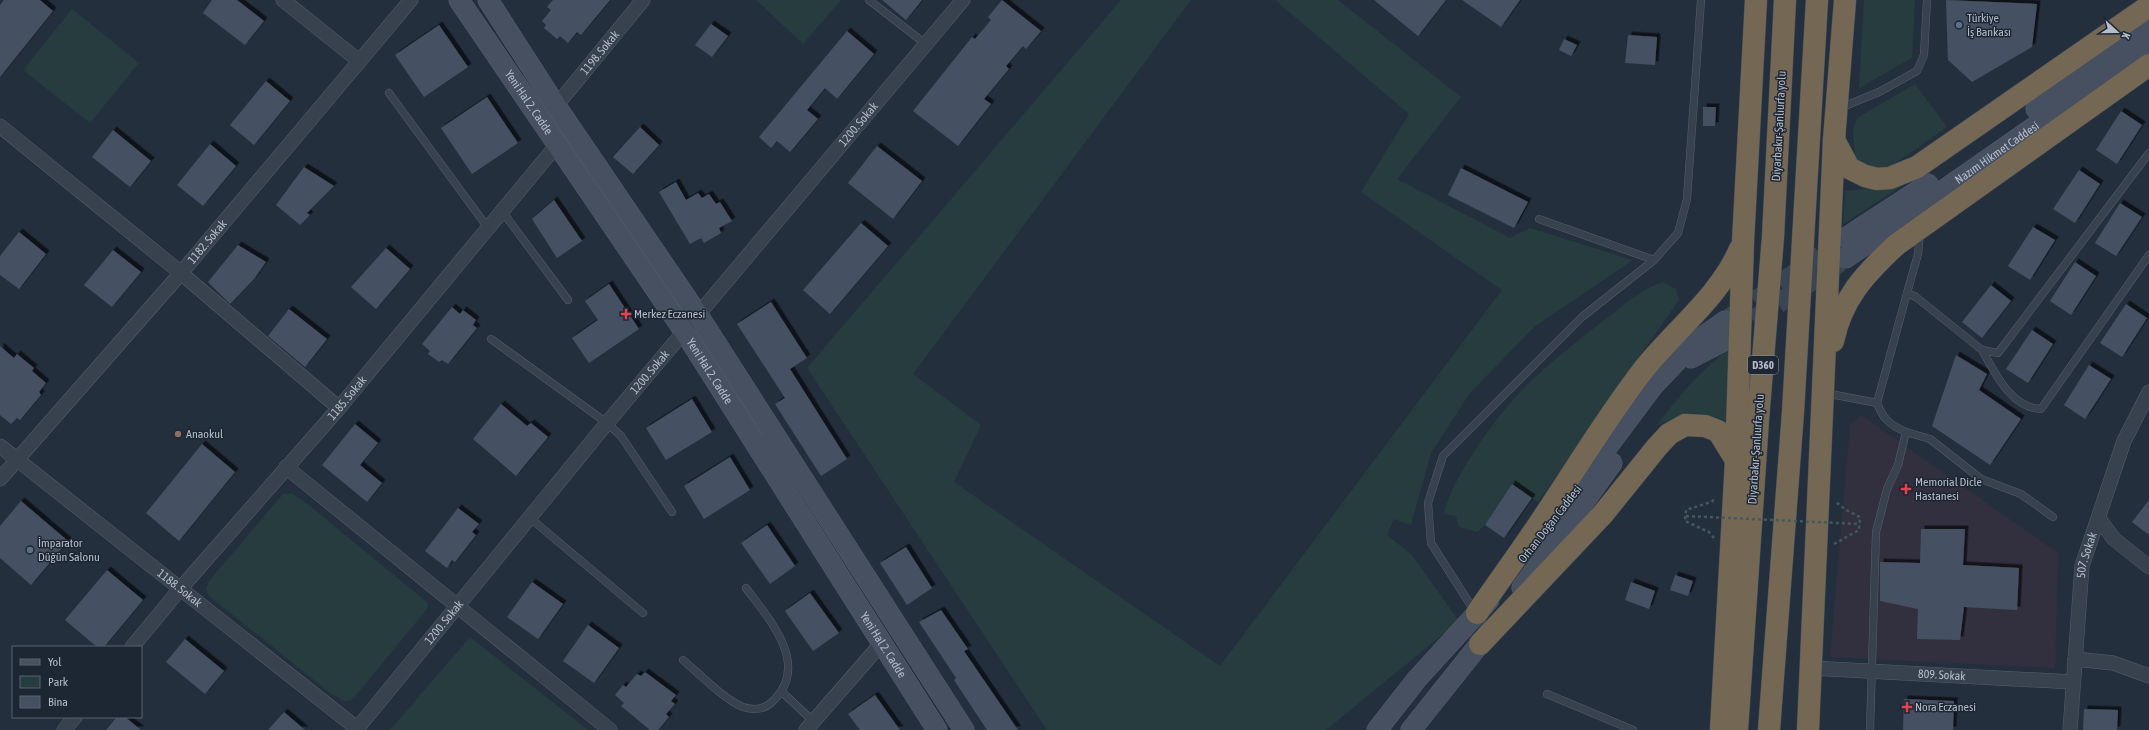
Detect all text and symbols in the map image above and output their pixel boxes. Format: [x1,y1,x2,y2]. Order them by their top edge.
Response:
place label: Türkiye İş Bankası [1967,11,2011,39]
north arrow [2097,12,2137,52]
marker: Türkiye İş Bankası [1954,20,1964,30]
street label: 1198. Sokak [577,27,623,78]
text: K [2120,31,2133,41]
street label: Yeni Hal 2. Cadde [502,68,556,138]
street label: Diyarbakır-Şanlıurfa yolu [1769,70,1789,182]
street label: 1200. Sokak [836,99,881,149]
street label: Nazım Hikmet Caddesi [1952,119,2042,187]
street label: 1182. Sokak [185,216,230,267]
place label: Merkez Eczanesi [634,307,705,321]
marker: Merkez Eczanesi [621,309,631,319]
street label: Yeni Hal 2. Cadde [684,336,736,407]
street label: 1200. Sokak [627,347,673,397]
road number: D360 [1748,356,1778,374]
street label: 1185. Sokak [325,373,370,423]
street label: Diyarbakır-Şanlıurfa yolu [1745,393,1767,505]
place label: Anaokul [186,427,224,441]
marker: Anaokul [173,429,183,439]
place label: Memorial Dicle Hastanesi [1915,475,1982,503]
street label: Orhan Doğan Caddesi [1515,482,1585,566]
marker: Memorial Dicle Hastanesi [1900,483,1912,495]
street label: 507. Sokak [2074,530,2100,579]
place label: İmparator Düğün Salonu [38,536,100,564]
marker: İmparator Düğün Salonu [25,545,35,555]
street label: 1188. Sokak [154,566,205,611]
street label: 1200. Sokak [422,597,467,647]
street label: Yeni Hal 2. Cadde [857,610,909,680]
legend [12,646,142,718]
text: Yol [48,655,62,669]
street label: 809. Sokak [1918,667,1967,683]
text: Park [48,675,69,689]
text: Bina [48,695,68,709]
place label: Nora Eczanesi [1915,700,1976,714]
marker: Nora Eczanesi [1902,702,1912,712]

